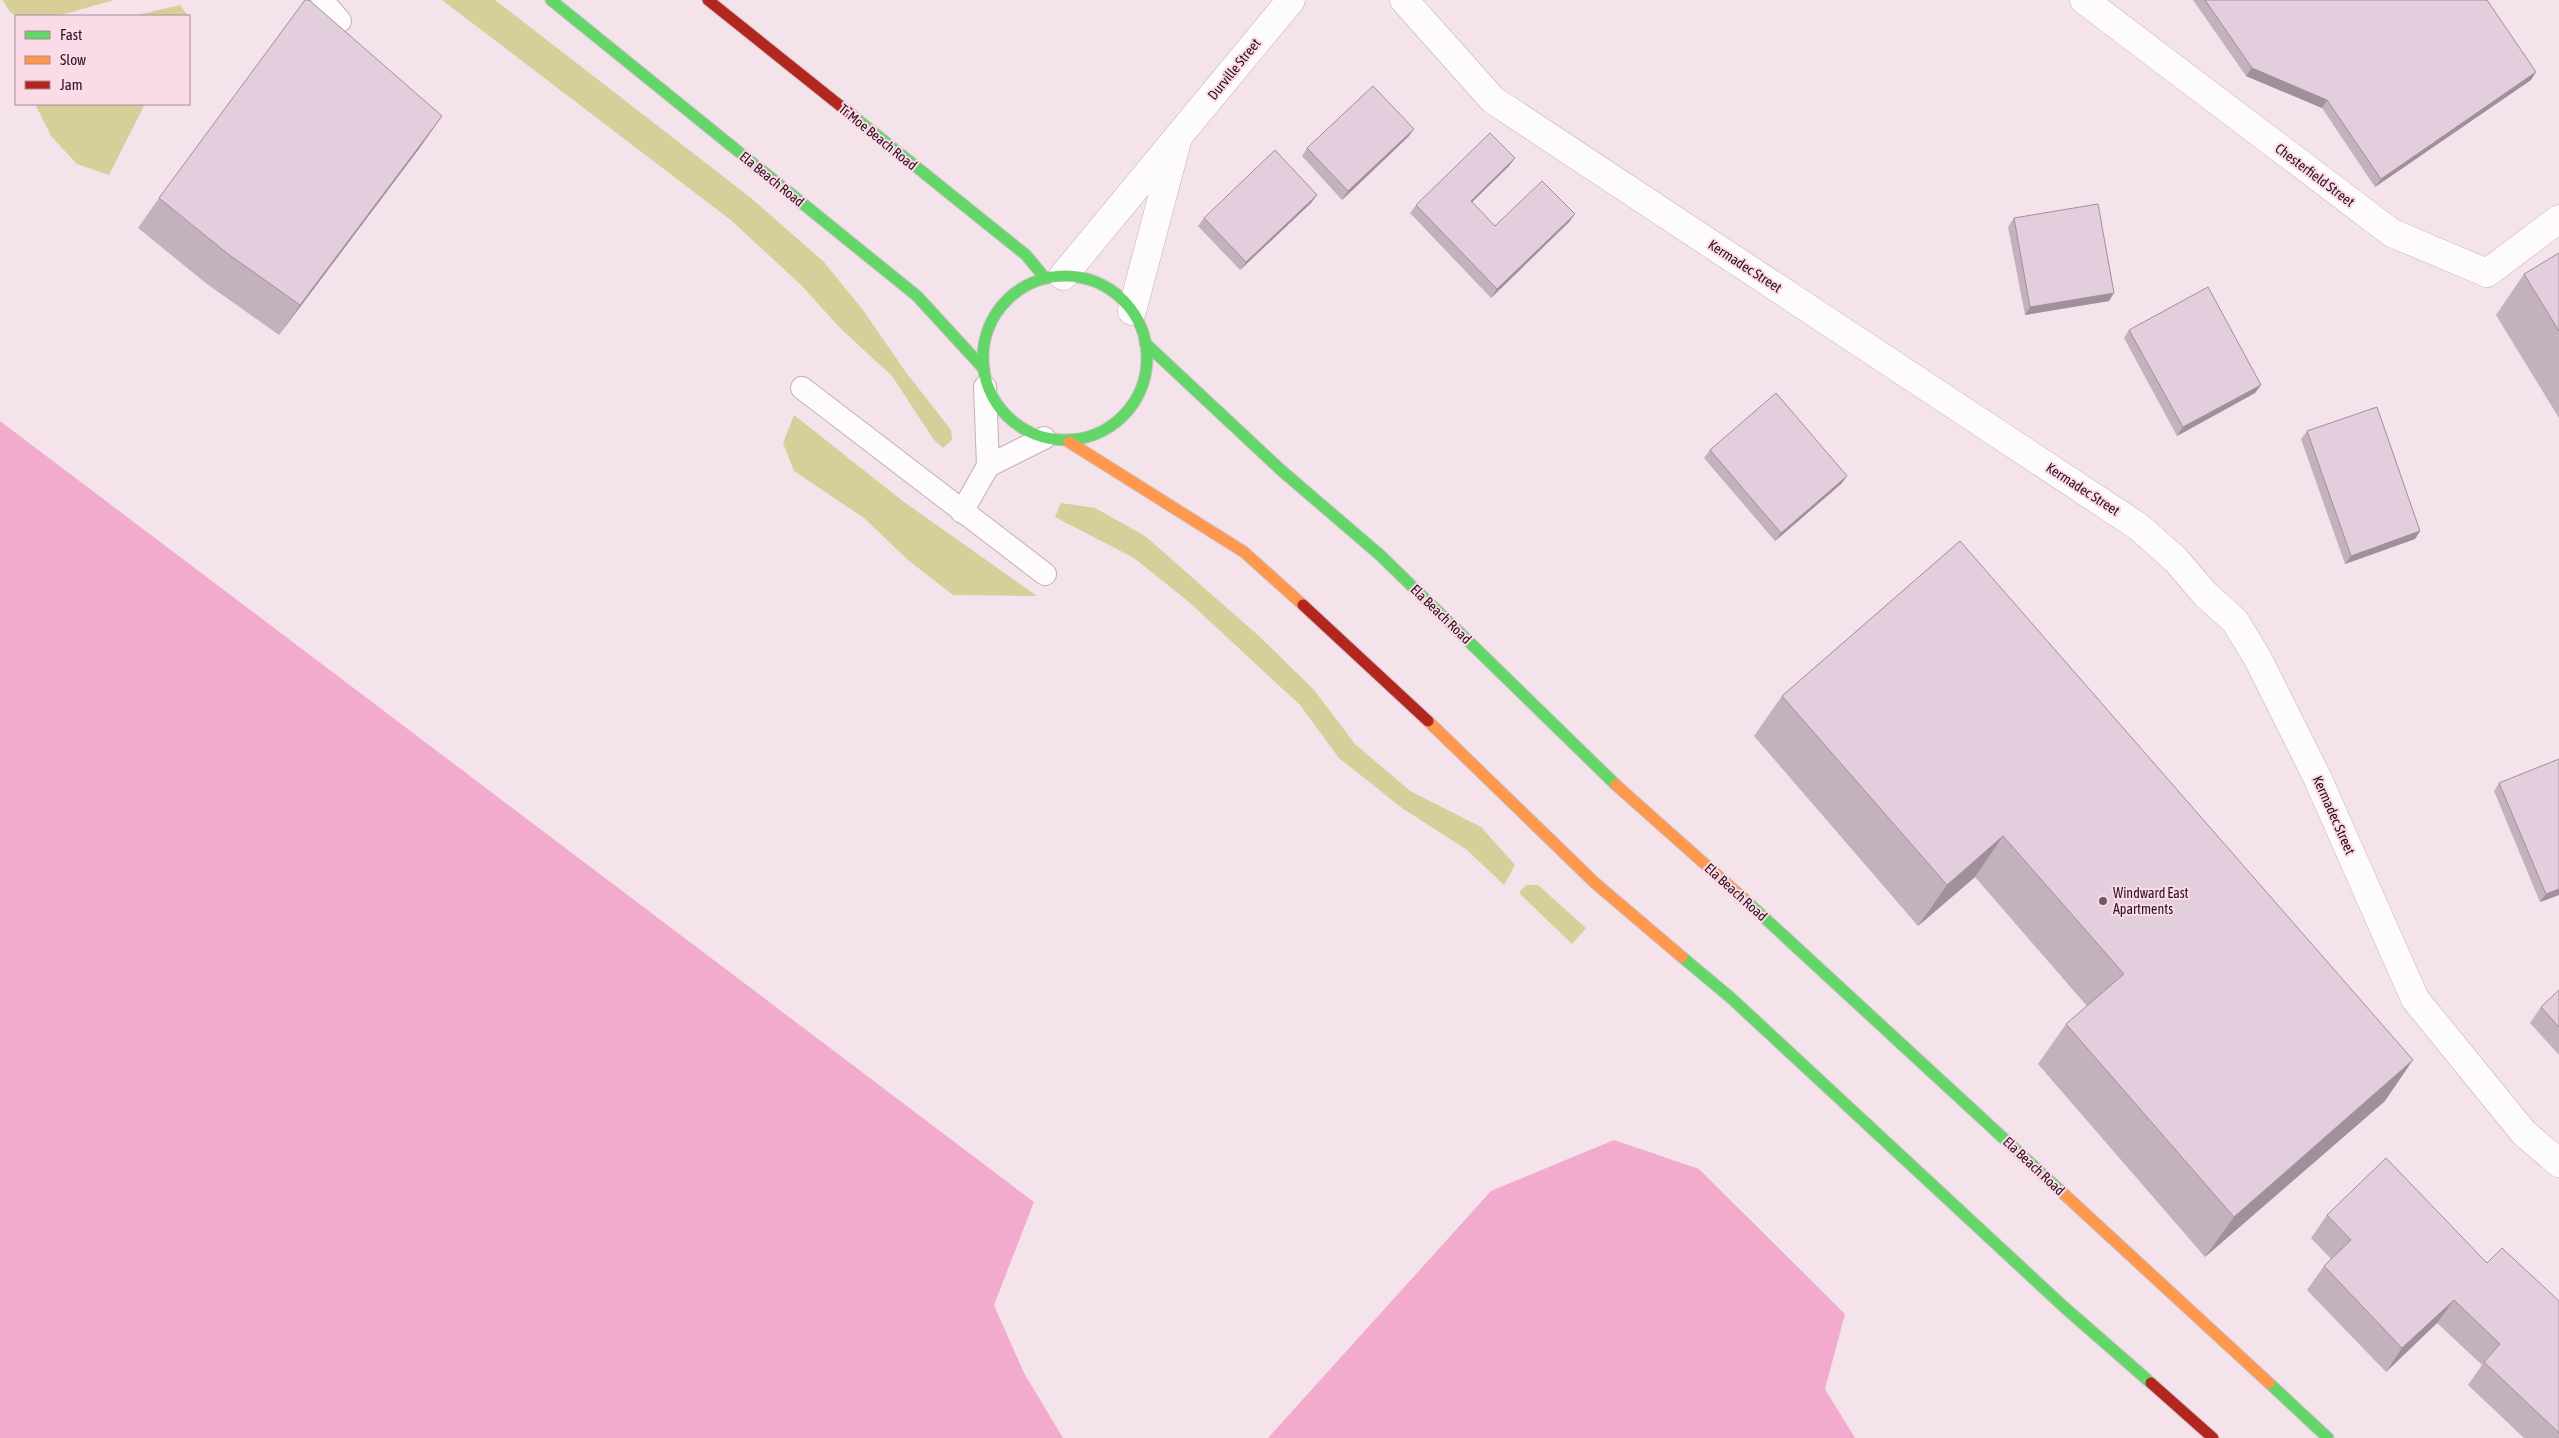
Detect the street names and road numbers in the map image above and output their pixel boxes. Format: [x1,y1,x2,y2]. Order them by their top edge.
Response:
street label: Durville Street [1204,35,1264,103]
street label: Tr Moe Beach Road [836,101,920,173]
street label: Chesterfield Street [2272,140,2358,210]
street label: Ela Beach Road [737,148,807,210]
street label: Kermadec Street [1705,236,1785,296]
street label: Kermadec Street [2043,459,2123,519]
street label: Ela Beach Road [1407,581,1475,647]
street label: Kermadec Street [2310,773,2358,857]
street label: Ela Beach Road [1702,860,1770,924]
street label: Ela Beach Road [2000,1133,2068,1199]

